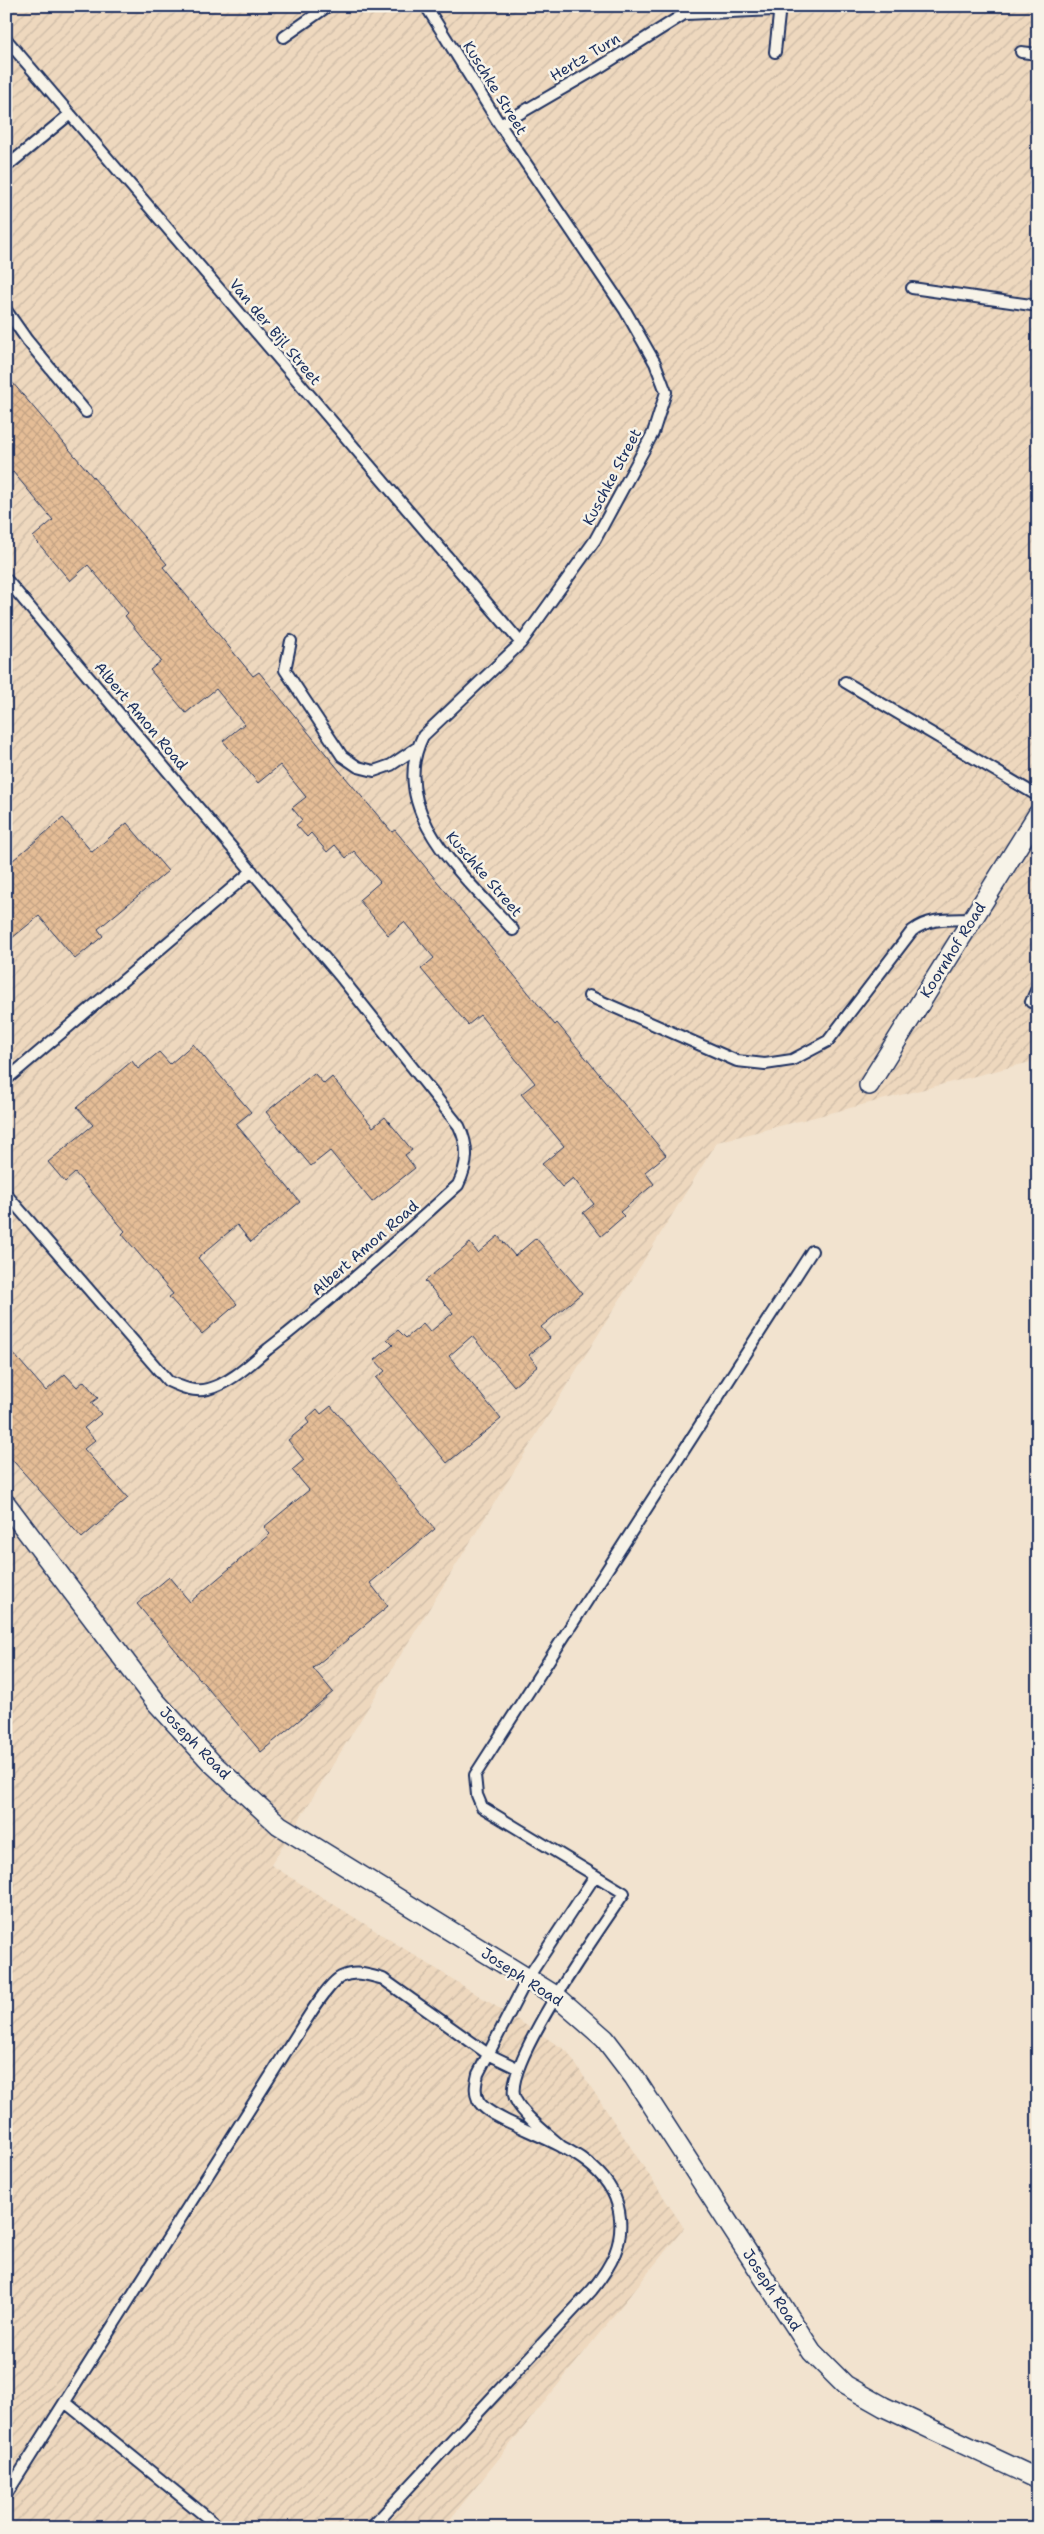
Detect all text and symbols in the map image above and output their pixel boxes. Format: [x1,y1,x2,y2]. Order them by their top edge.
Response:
street label: Hertz Turn [546,28,624,86]
street label: Kuschke Street [458,37,532,139]
street label: Van der Bijl Street [225,275,325,389]
street label: Kuschke Street [578,425,646,529]
street label: Albert Amon Road [90,658,192,775]
street label: Kuschke Street [441,827,527,921]
street label: Koornhof Road [916,898,991,1002]
street label: Albert Amon Road [307,1196,423,1300]
street label: Joseph Road [155,1702,235,1784]
street label: Joseph Road [477,1943,567,2011]
street label: Joseph Road [738,2245,806,2335]

